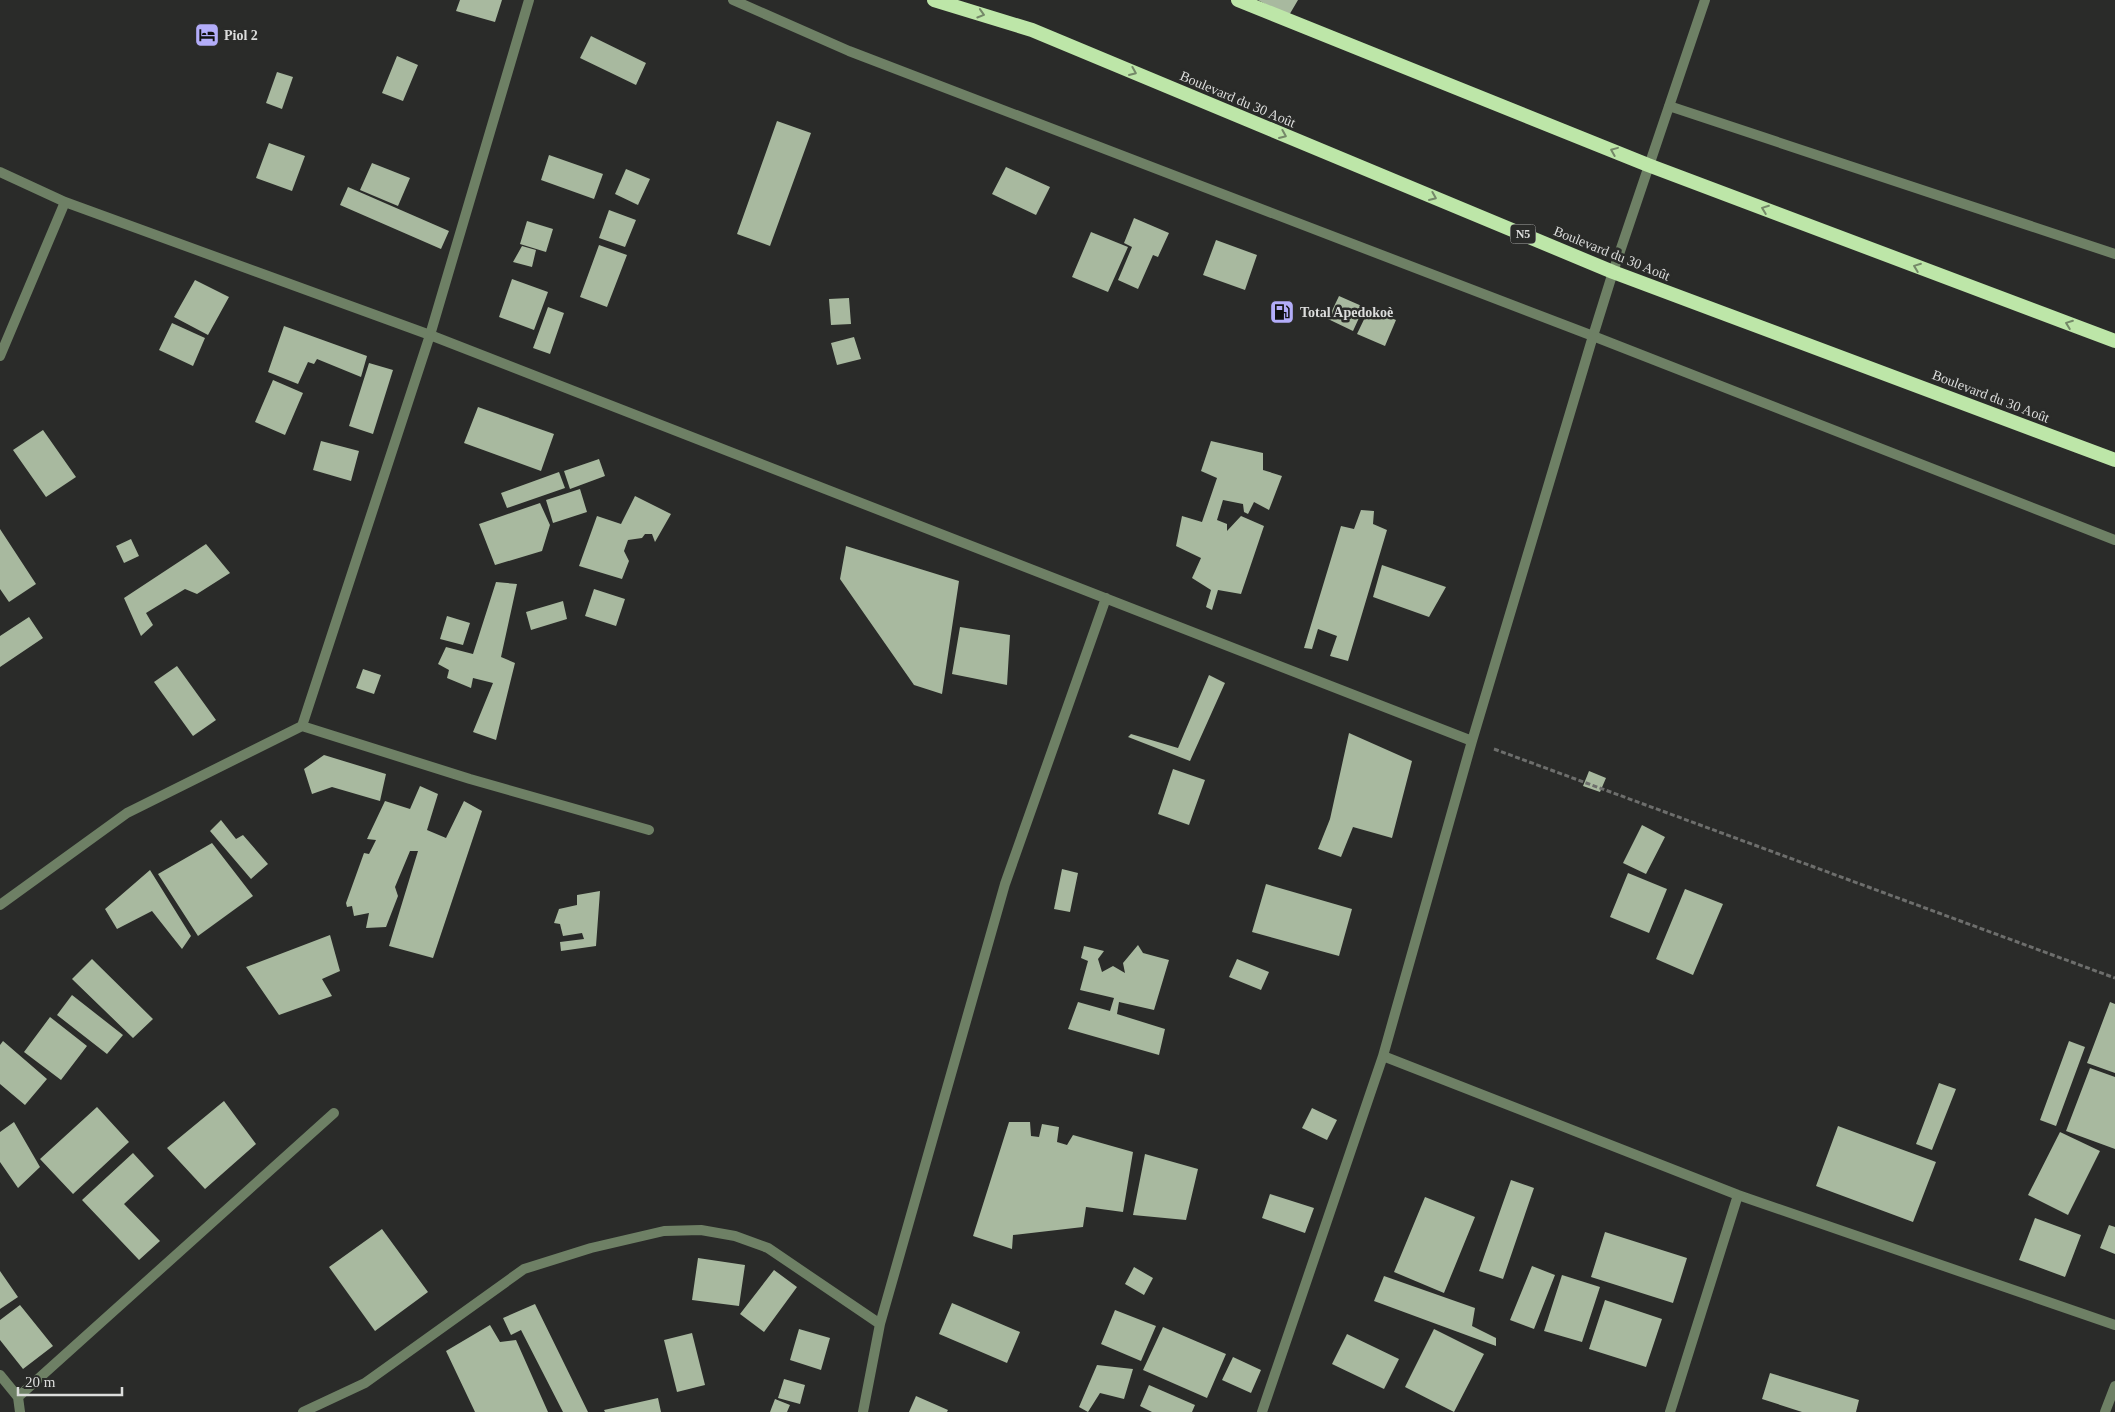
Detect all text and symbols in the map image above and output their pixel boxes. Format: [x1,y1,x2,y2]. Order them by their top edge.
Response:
one-way arrow [976,9,985,19]
hotel icon: Piol 2 [194,22,220,48]
place label: Piol 2 [224,28,258,43]
one-way arrow [1128,66,1137,77]
street label: Boulevard du 30 Août [1178,68,1298,131]
one-way arrow [1278,128,1287,139]
one-way arrow [1610,147,1618,157]
one-way arrow [1428,191,1437,201]
one-way arrow [1762,205,1770,215]
street label: Boulevard du 30 Août [1551,223,1672,284]
road number: N5 [1510,224,1536,243]
one-way arrow [1914,262,1922,272]
fuel station icon: Total Apedokoè [1269,299,1295,325]
place label: Total Apedokoè [1300,305,1393,320]
one-way arrow [2066,320,2074,330]
street label: Boulevard du 30 Août [1930,367,2052,426]
scale bar [18,1364,121,1396]
text: 20 m [25,1374,56,1390]

